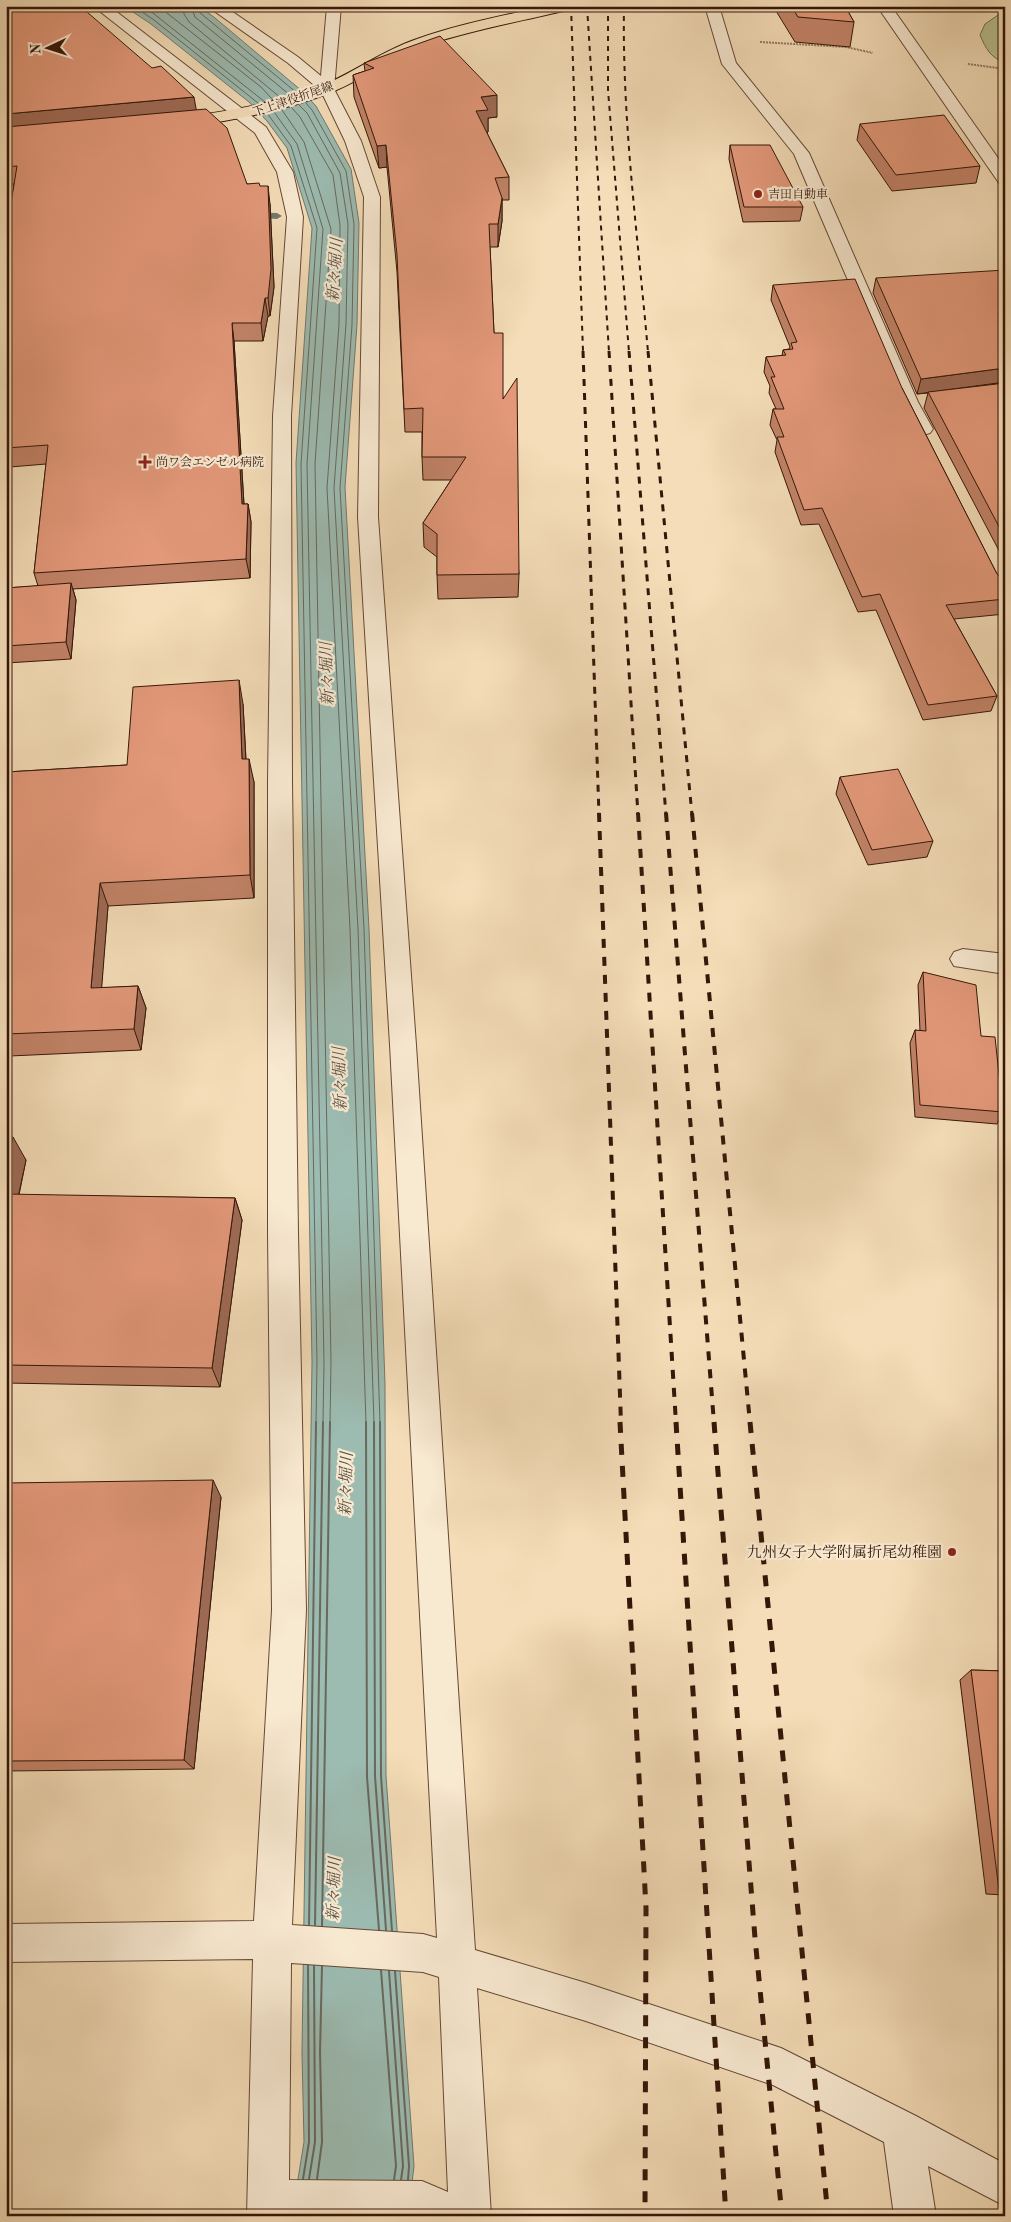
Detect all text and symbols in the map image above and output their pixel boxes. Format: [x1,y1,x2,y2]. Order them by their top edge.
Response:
north arrow [22,22,72,72]
text: N [29,43,43,55]
street label: 下上津役折尾線 [251,79,335,119]
place label: 吉田自動車 [768,187,828,201]
marker: 吉田自動車 [752,188,764,200]
water label: 新々堀川 [324,236,346,303]
marker: 尚ワ会エンゼル病院 [138,455,152,469]
place label: 尚ワ会エンゼル病院 [156,455,264,469]
water label: 新々堀川 [317,640,337,706]
water label: 新々堀川 [330,1045,350,1111]
water label: 新々堀川 [336,1450,356,1516]
place label: 九州女子大学附属折尾幼稚園 [747,1544,942,1561]
marker: 九州女子大学附属折尾幼稚園 [946,1546,958,1558]
water label: 新々堀川 [324,1855,344,1921]

